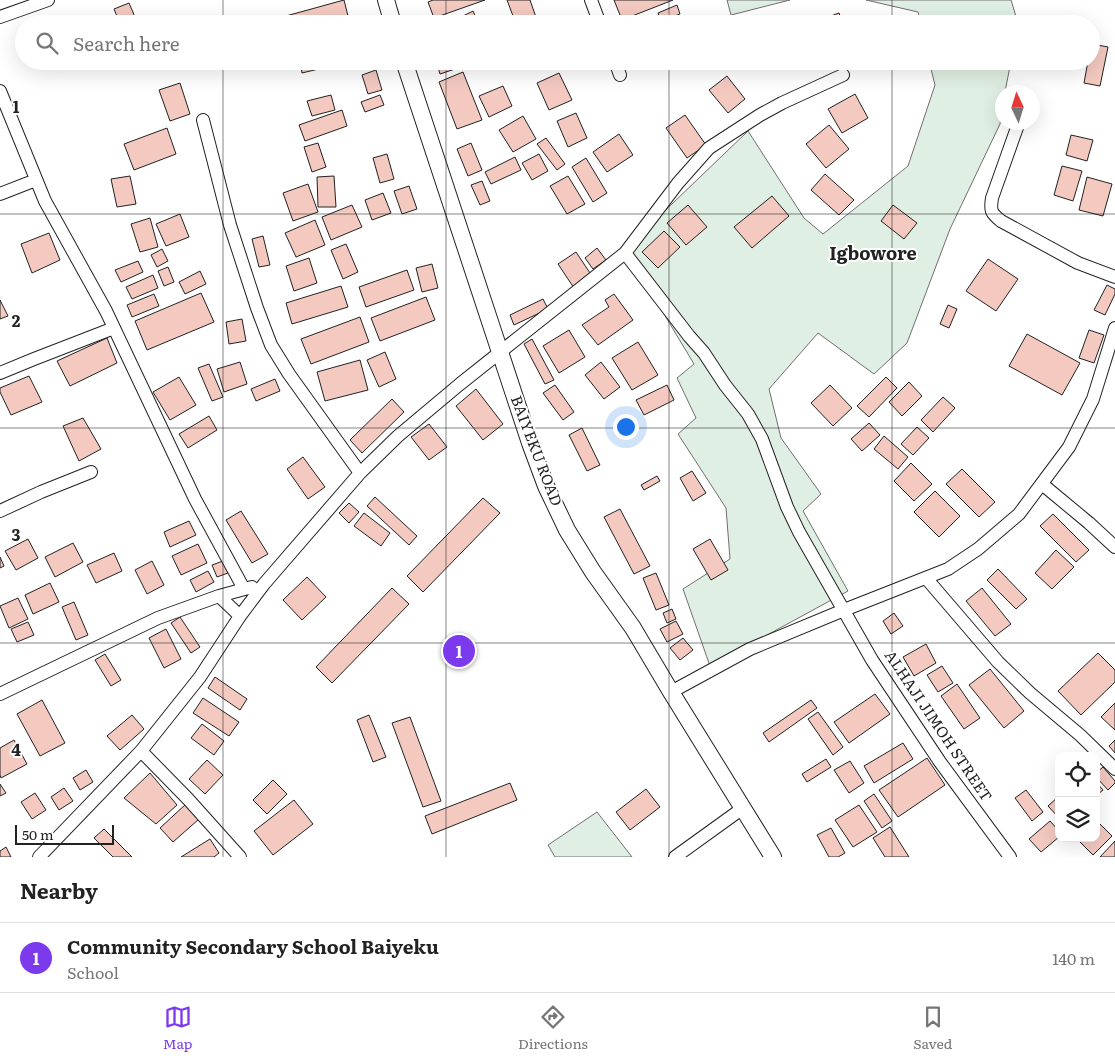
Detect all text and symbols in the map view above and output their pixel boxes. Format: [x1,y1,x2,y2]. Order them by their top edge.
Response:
search box [15,15,1100,70]
icon: search [33,29,61,57]
text: Search here [73,29,180,57]
north arrow [995,85,1040,130]
text: 1 [13,94,20,118]
district label: Igbowore [829,239,917,266]
text: 2 [12,308,21,332]
street label: BAIYEKU ROAD [506,392,569,509]
your location [613,414,639,440]
text: 3 [12,522,21,546]
pin: 1 [443,632,475,670]
street label: ALHAJI JIMOH STREET [880,645,999,805]
text: 4 [11,737,21,761]
map controls [1055,752,1100,842]
button: locate [1055,752,1100,797]
button: layers [1055,797,1100,842]
scale bar [15,822,114,845]
text: 50 m [22,824,54,844]
text: Nearby [20,874,98,905]
text: Community Secondary School Baiyeku [67,932,439,960]
text: 1 [33,946,39,970]
text: 140 m [1052,946,1095,970]
text: School [67,960,119,984]
tab: Map [163,1003,193,1053]
tab: Directions [518,1003,588,1053]
tab: Saved [913,1003,952,1053]

